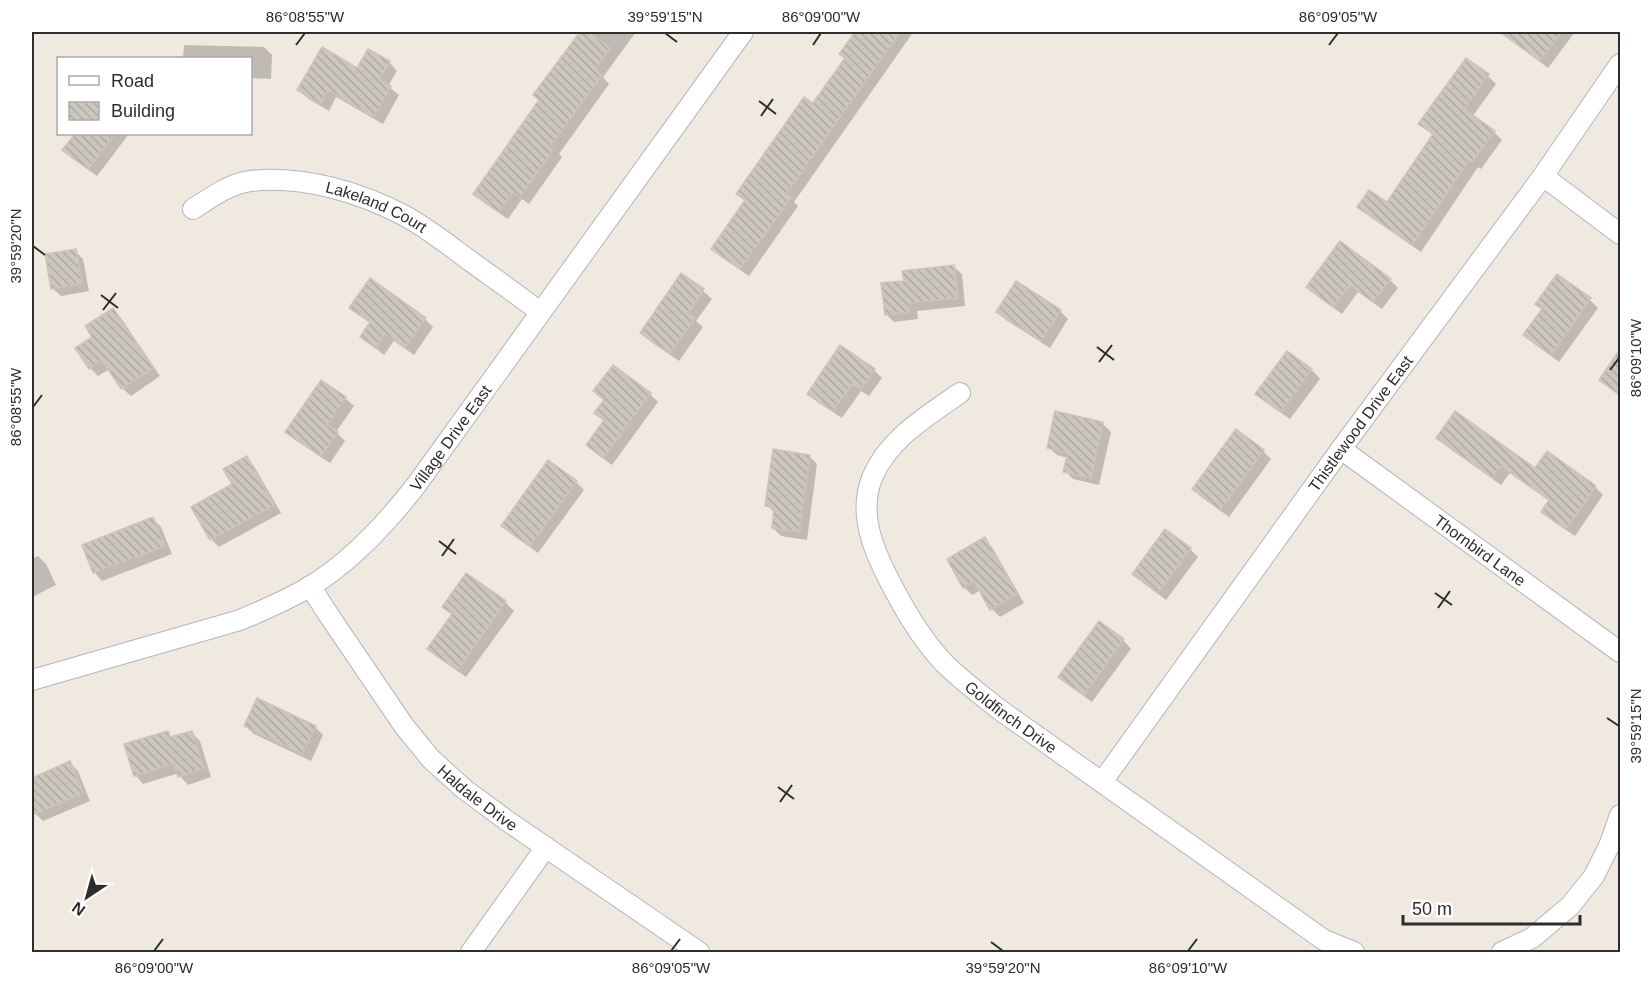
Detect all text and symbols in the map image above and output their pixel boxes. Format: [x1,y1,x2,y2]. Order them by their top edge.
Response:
text: 86°08'55"W [266,8,345,25]
text: 39°59'15"N [627,8,703,25]
text: 86°09'00"W [782,8,861,25]
text: 86°09'05"W [1299,8,1378,25]
legend [57,57,252,135]
text: Road [111,71,154,91]
text: Building [111,101,175,121]
street label: Lakeland Court [324,178,431,236]
text: 39°59'20"N [7,208,24,284]
text: 86°09'10"W [1627,318,1644,397]
street label: Thistlewood Drive East [1305,352,1416,494]
text: 86°08'55"W [7,367,24,446]
street label: Village Drive East [406,381,494,494]
street label: Thornbird Lane [1431,511,1529,589]
street label: Goldfinch Drive [962,677,1060,756]
text: 39°59'15"N [1627,688,1644,764]
street label: Haldale Drive [435,761,521,834]
north arrow [57,867,117,927]
scale bar [1403,888,1580,926]
text: N [69,898,88,919]
text: 50 m [1412,899,1452,919]
text: 86°09'00"W [115,959,194,976]
text: 86°09'05"W [632,959,711,976]
text: 39°59'20"N [965,959,1041,976]
text: 86°09'10"W [1149,959,1228,976]

